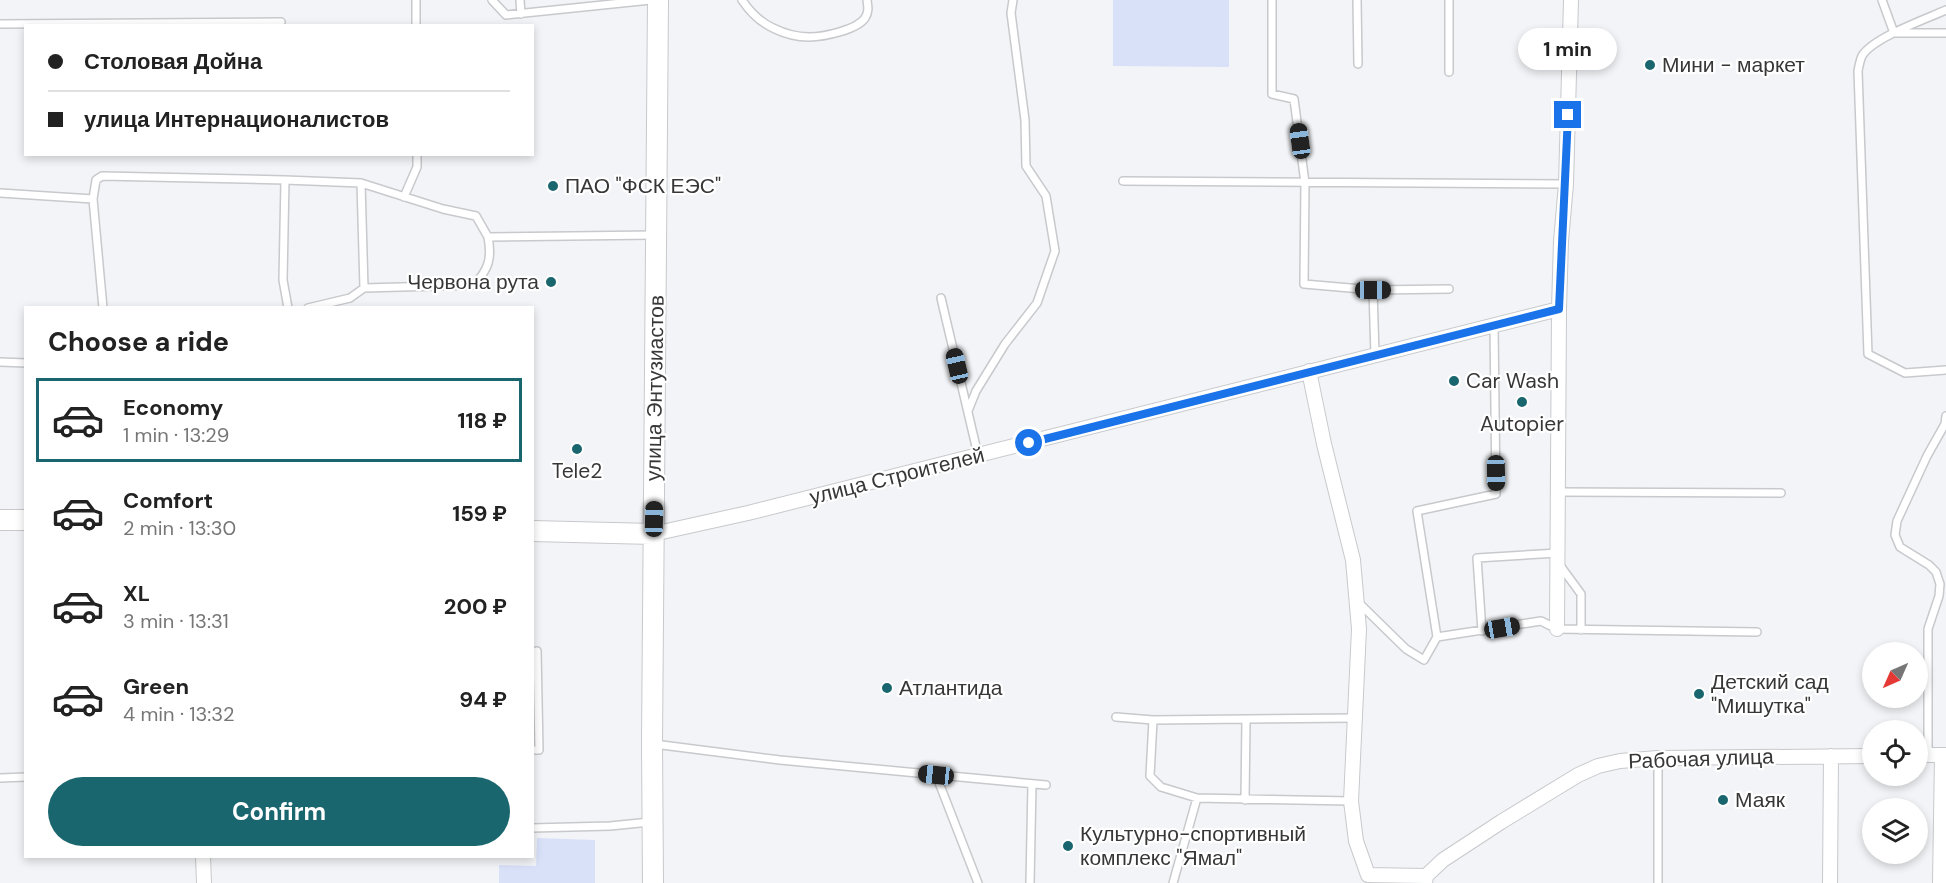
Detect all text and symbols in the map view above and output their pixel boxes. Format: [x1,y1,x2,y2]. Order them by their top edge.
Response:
callout: 1 min [1518,28,1618,70]
text: 1 min [1543,36,1592,62]
text: Столовая Дойна [84,47,262,76]
place label: Мини - маркет [1662,51,1805,79]
marker: Мини - маркет [1643,58,1657,72]
route end [1554,101,1581,128]
text: улица Интернационалистов [84,105,389,134]
car [1289,122,1311,160]
place label: ПАО "ФСК ЕЭС" [565,172,721,200]
marker: ПАО "ФСК ЕЭС" [546,179,560,193]
place label: Червона рута [407,268,539,296]
marker: Червона рута [544,275,558,289]
car [1355,281,1391,299]
street label: улица Энтузиастов [639,295,671,481]
text: Choose a ride [48,324,229,359]
car [944,346,970,386]
place label: Car Wash [1466,367,1559,395]
marker: Car Wash [1447,374,1461,388]
icon: car [51,393,105,447]
text: Economy [123,393,223,422]
marker: Autopier [1515,395,1529,409]
text: 118 ₽ [457,406,507,435]
place label: Autopier [1480,410,1564,438]
text: 1 min · 13:29 [123,422,229,448]
route start [1015,429,1042,456]
street label: улица Строителей [807,441,987,511]
marker: Tele2 [570,442,584,456]
car [1487,455,1505,491]
place label: Tele2 [552,457,602,485]
icon: car [51,486,105,540]
text: Comfort [123,486,213,515]
text: 159 ₽ [452,499,507,528]
car [645,501,663,537]
text: 2 min · 13:30 [123,515,236,541]
icon: car [51,579,105,633]
text: XL [123,579,150,608]
text: 200 ₽ [444,592,507,621]
text: 3 min · 13:31 [123,608,229,634]
car [1483,616,1521,640]
north arrow [1862,642,1928,708]
map controls [1862,642,1928,864]
place label: Детский сад "Мишутка" [1711,668,1829,720]
icon: car [51,672,105,726]
text: Green [123,672,189,701]
place label: Атлантида [899,674,1003,702]
marker: Атлантида [880,681,894,695]
text: 94 ₽ [459,685,507,714]
marker: Детский сад "Мишутка" [1692,687,1706,701]
text: 4 min · 13:32 [123,701,235,727]
button: locate [1862,720,1928,786]
street label: Рабочая улица [1628,742,1775,776]
car [917,764,955,786]
button: Confirm [48,777,510,846]
place label: Маяк [1735,786,1786,814]
marker: Маяк [1716,793,1730,807]
button: layers [1862,798,1928,864]
place label: Культурно-спортивный комплекс "Ямал" [1080,820,1306,872]
marker: Культурно-спортивный комплекс "Ямал" [1061,839,1075,853]

